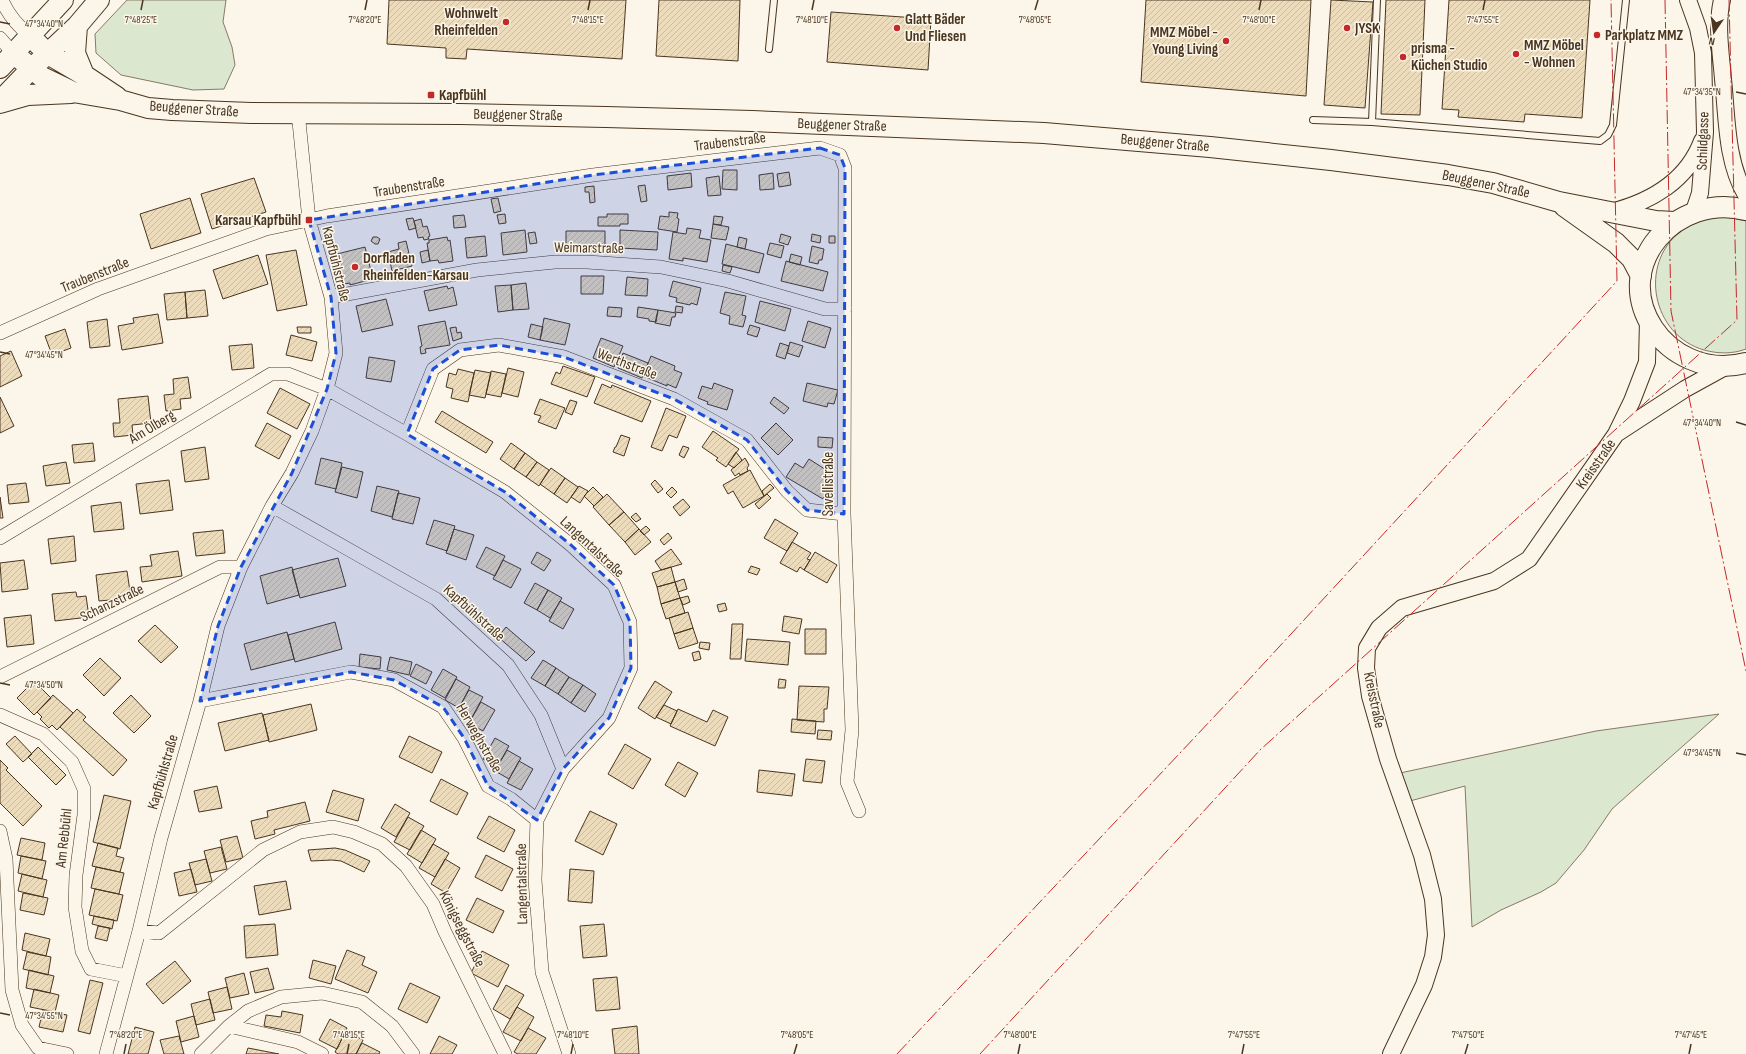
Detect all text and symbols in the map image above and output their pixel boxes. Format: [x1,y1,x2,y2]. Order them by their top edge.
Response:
place label: Wohnwelt Rheinfelden [434,4,498,40]
place label: Glatt Bäder Und Fliesen [905,10,966,46]
north arrow [1694,12,1734,52]
text: 7°48'25"E [125,14,157,26]
text: 7°48'20"E [349,14,381,26]
text: 7°48'15"E [572,14,604,26]
text: 7°48'10"E [796,14,828,26]
text: 7°48'05"E [1019,14,1051,26]
text: 7°48'00"E [1242,14,1276,26]
text: 7°47'55"E [1467,14,1499,26]
marker: Wohnwelt Rheinfelden [501,17,511,27]
text: 47°34'40"N [25,18,63,30]
place label: JYSK [1354,19,1380,38]
marker: Glatt Bäder Und Fliesen [892,23,902,33]
place label: MMZ Möbel - Young Living [1150,23,1219,59]
marker: JYSK [1342,23,1352,33]
place label: Parkplatz MMZ [1605,26,1683,45]
marker: Parkplatz MMZ [1592,30,1602,40]
text: N [1707,34,1716,48]
marker: MMZ Möbel - Young Living [1221,36,1231,46]
place label: MMZ Möbel - Wohnen [1524,36,1584,72]
place label: prisma - Küchen Studio [1411,39,1488,75]
marker: MMZ Möbel - Wohnen [1511,49,1521,59]
marker: prisma - Küchen Studio [1398,52,1408,62]
place label: Kapfbühl [439,86,486,105]
text: 47°34'35"N [1683,86,1721,98]
marker: Kapfbühl [426,90,436,100]
street label: Beuggener Straße [149,96,239,122]
street label: Beuggener Straße [473,105,563,125]
street label: Schildgasse [1692,111,1714,171]
street label: Beuggener Straße [797,114,887,136]
street label: Traubenstraße [693,128,767,156]
street label: Beuggener Straße [1120,130,1210,156]
street label: Beuggener Straße [1440,165,1532,203]
street label: Traubenstraße [372,172,446,202]
place label: Karsau Kapfbühl [215,211,301,230]
marker: Karsau Kapfbühl [304,215,314,225]
street label: Kapfbühlstraße [317,224,355,304]
street label: Weimarstraße [554,238,624,258]
place label: Dorfladen Rheinfelden-Karsau [363,249,469,285]
street label: Traubenstraße [58,253,132,297]
marker: Dorfladen Rheinfelden-Karsau [350,262,360,272]
street label: Werthstraße [594,344,660,384]
text: 47°34'45"N [25,349,63,361]
street label: Am Ölberg [124,406,179,449]
text: 47°34'40"N [1683,417,1721,429]
street label: Kreisstraße [1572,435,1620,493]
street label: Savellistraße [819,452,838,516]
street label: Langentalstraße [556,512,628,582]
street label: Schanzstraße [77,579,147,627]
street label: Kapfbühlstraße [439,580,509,646]
street label: Kreisstraße [1359,670,1389,730]
text: 47°34'50"N [25,679,63,691]
street label: Herweghstraße [451,700,507,776]
street label: Kapfbühlstraße [143,732,183,812]
text: 47°34'45"N [1683,747,1721,759]
street label: Am Rebbühl [51,807,77,870]
street label: Langentalstraße [512,843,532,925]
street label: Königseggstraße [435,888,489,970]
text: 47°34'55"N [25,1010,63,1022]
text: 7°48'20"E [110,1029,142,1041]
text: 7°48'15"E [333,1029,365,1041]
text: 7°48'10"E [557,1029,589,1041]
text: 7°48'05"E [781,1029,813,1041]
text: 7°48'00"E [1003,1029,1037,1041]
text: 7°47'55"E [1228,1029,1260,1041]
text: 7°47'50"E [1452,1029,1484,1041]
text: 7°47'45"E [1675,1029,1707,1041]

